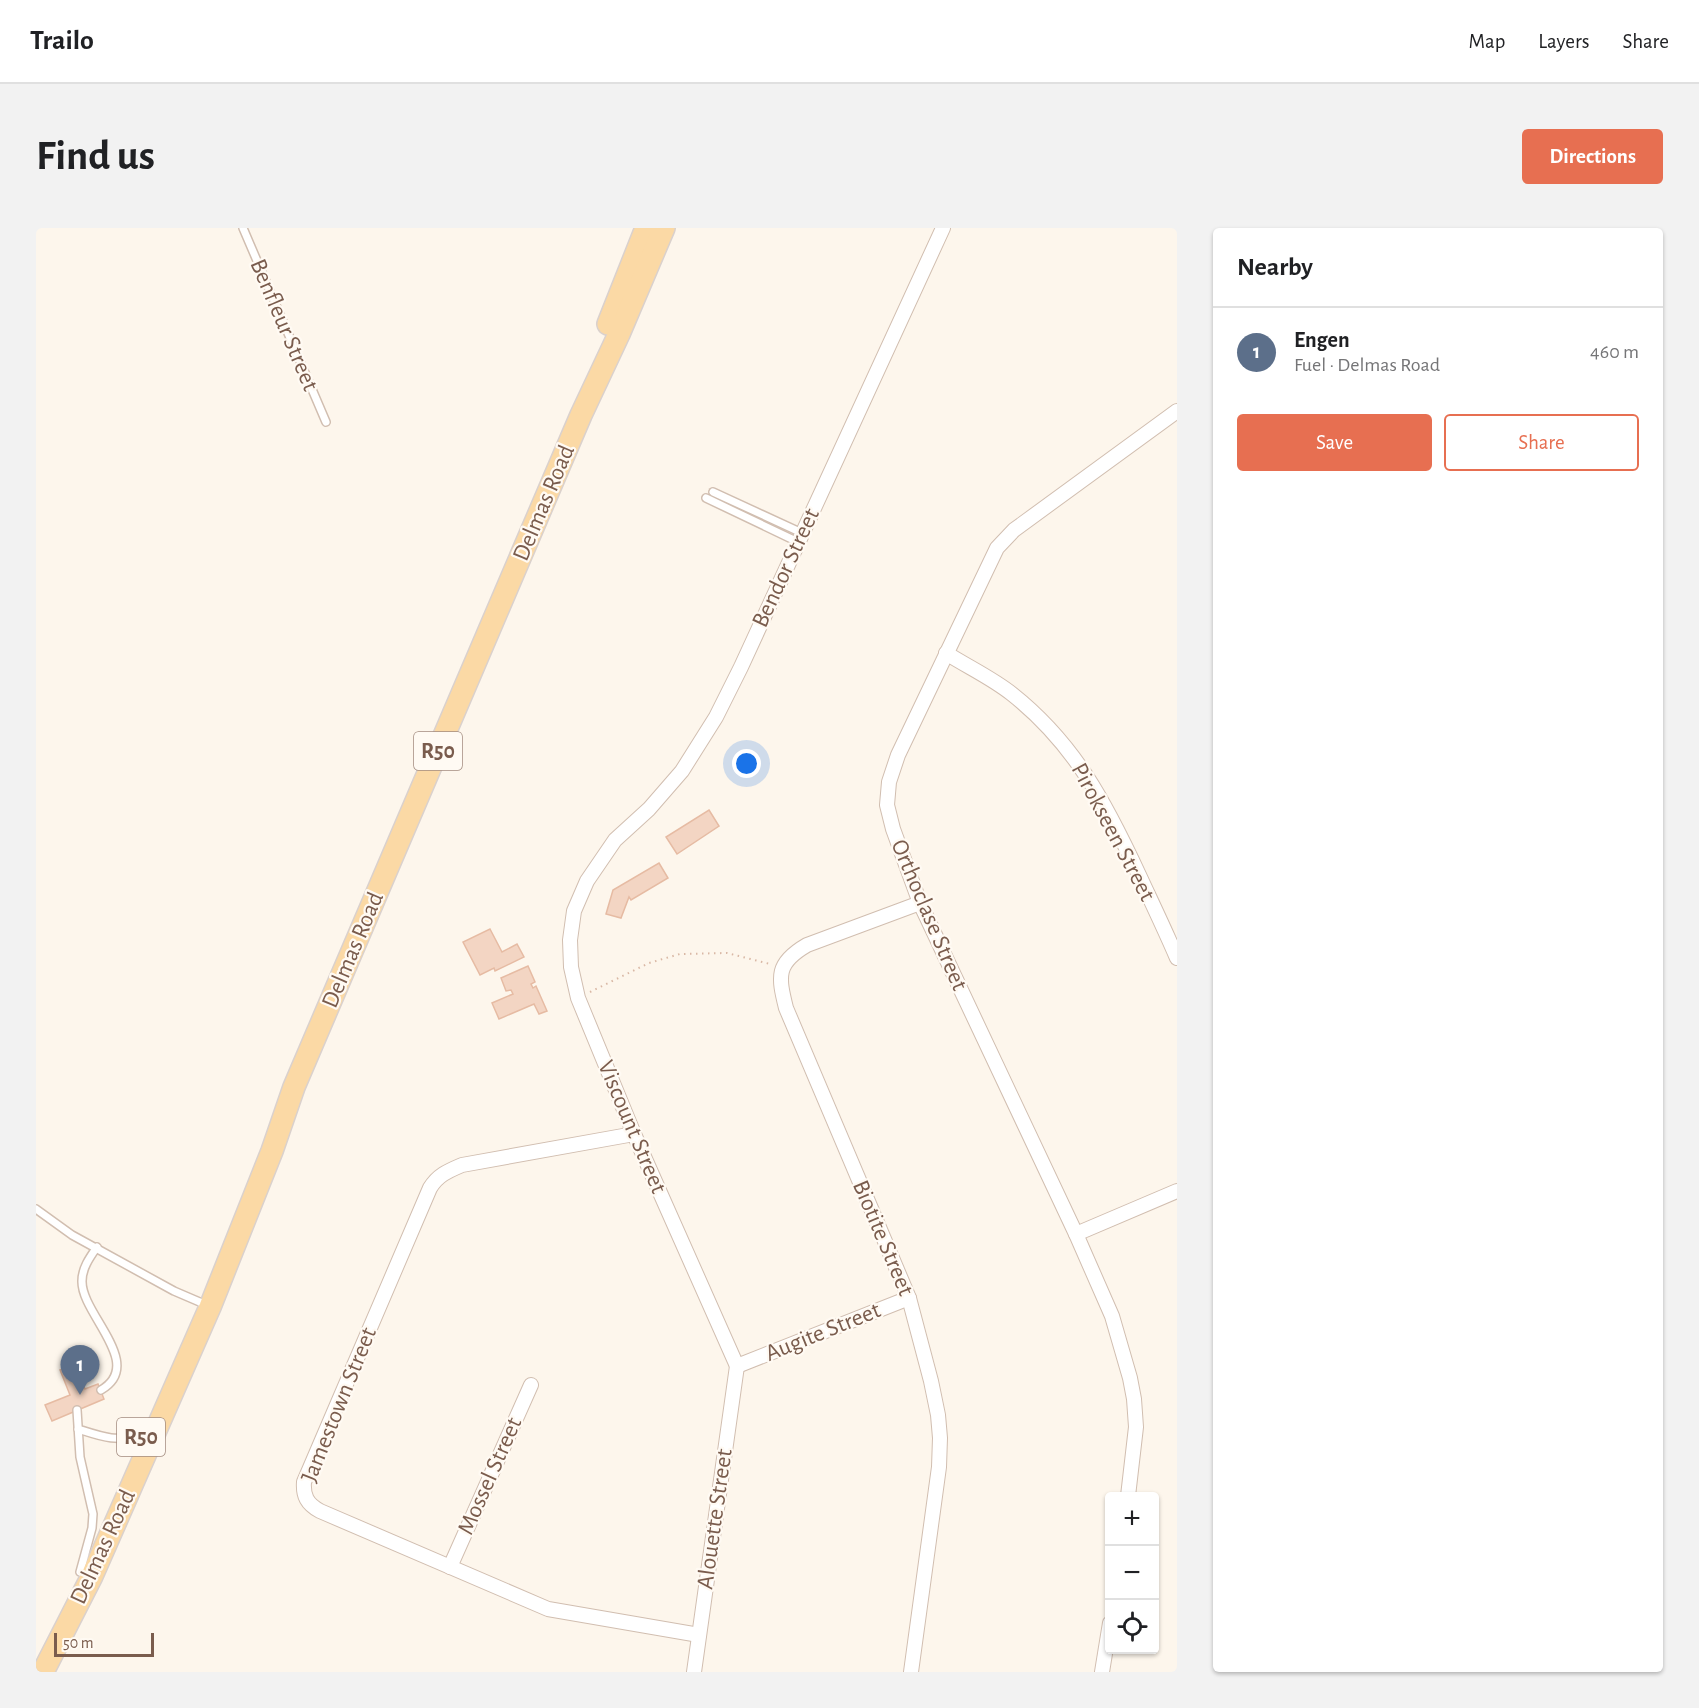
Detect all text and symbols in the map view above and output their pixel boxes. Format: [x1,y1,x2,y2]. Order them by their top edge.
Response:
text: Trailo [30,27,94,55]
text: Map [1469,31,1505,52]
text: Layers [1538,31,1589,52]
text: Share [1622,31,1669,52]
button: Directions [1522,129,1663,184]
text: Find us [36,135,155,177]
text: Nearby [1237,254,1313,280]
street label: Benfleur Street [245,256,323,395]
text: Engen [1294,329,1350,351]
text: 1 [1253,342,1260,362]
text: 460 m [1590,342,1639,362]
text: Fuel · Delmas Road [1294,355,1440,375]
button: Save [1237,414,1432,471]
button: Share [1444,414,1639,471]
street label: Delmas Road [509,442,579,564]
street label: Bendor Street [748,504,824,631]
road number: R50 [414,732,462,770]
your location [732,749,761,778]
street label: Pirokseen Street [1067,759,1160,905]
street label: Orthoclase Street [886,836,972,994]
street label: Delmas Road [318,889,388,1011]
street label: Viscount Street [593,1057,671,1197]
street label: Biotite Street [848,1177,918,1300]
street label: Augite Street [762,1298,884,1366]
street label: Jamestown Street [297,1324,381,1486]
pin: 1 [60,1346,99,1395]
street label: Mossel Street [454,1414,527,1538]
road number: R50 [117,1418,165,1456]
street label: Alouette Street [693,1447,737,1591]
street label: Delmas Road [66,1486,140,1608]
map controls [1105,1492,1159,1654]
button: + [1105,1492,1159,1546]
button: − [1105,1546,1159,1600]
button: locate [1105,1600,1159,1654]
scale bar [54,1630,154,1658]
text: 50 m [63,1635,94,1651]

